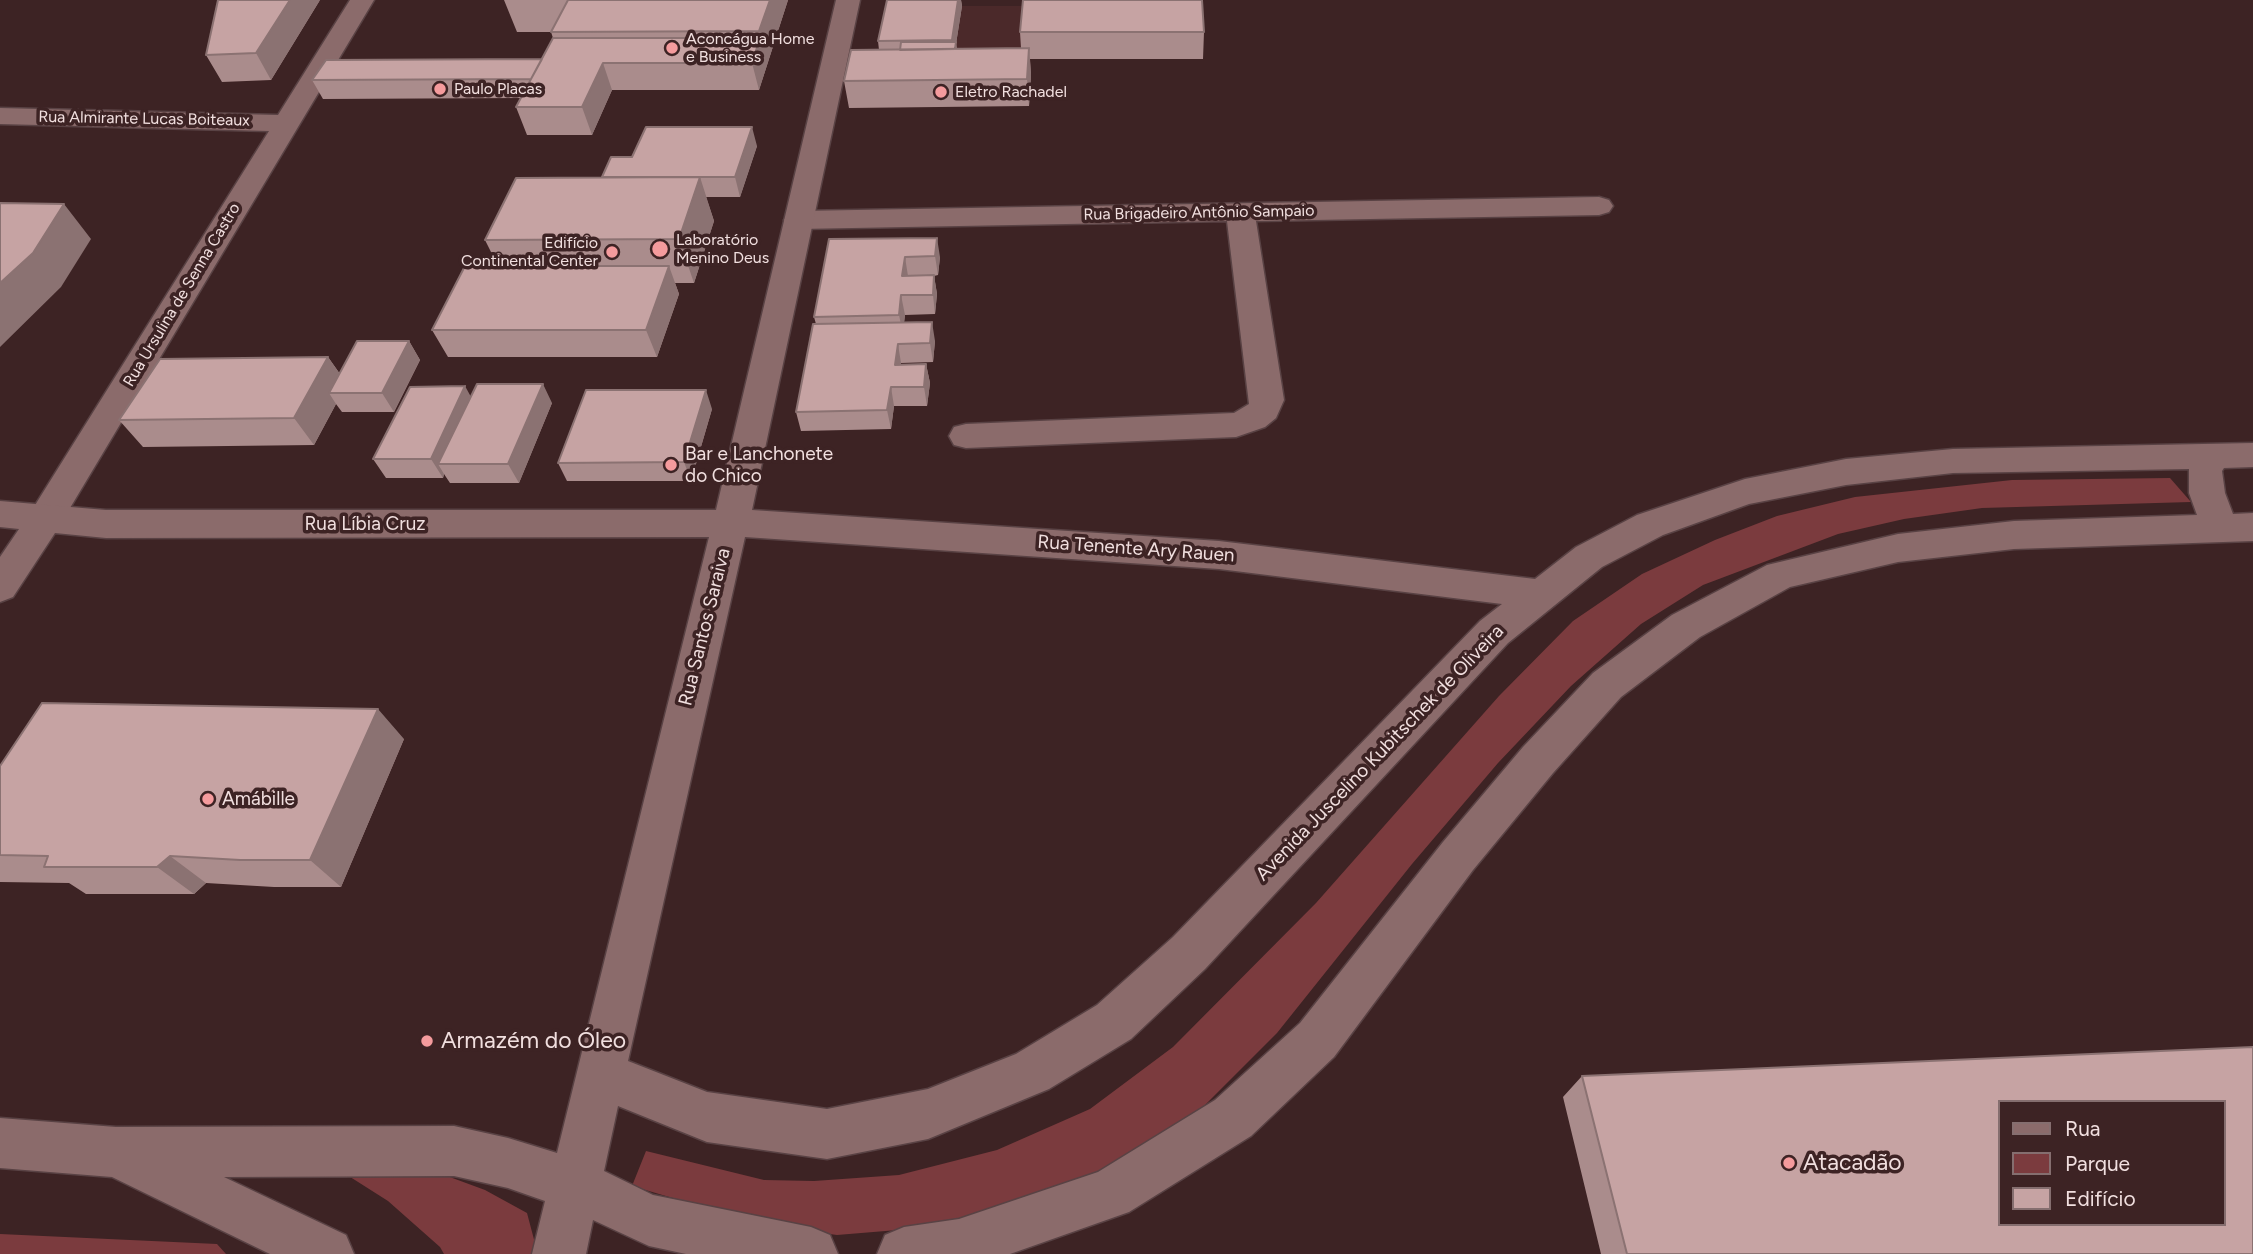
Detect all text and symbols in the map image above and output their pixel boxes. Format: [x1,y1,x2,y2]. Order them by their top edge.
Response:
place label: Aconcágua Home e Business [686,29,814,67]
marker: Aconcágua Home e Business [664,40,680,56]
place label: Paulo Placas [454,79,542,99]
marker: Paulo Placas [432,81,448,97]
place label: Eletro Rachadel [955,82,1067,102]
marker: Eletro Rachadel [933,84,949,100]
street label: Rua Almirante Lucas Boiteaux [38,108,250,130]
street label: Rua Ursulina de Senna Castro [119,200,245,390]
street label: Rua Brigadeiro Antônio Sampaio [1083,201,1315,225]
place label: Laboratório Menino Deus [676,230,769,268]
place label: Edifício Continental Center [461,233,598,271]
marker: Laboratório Menino Deus [650,239,670,259]
marker: Edifício Continental Center [604,244,620,260]
place label: Bar e Lanchonete do Chico [685,443,833,487]
marker: Bar e Lanchonete do Chico [663,457,679,473]
street label: Rua Líbia Cruz [304,513,426,535]
street label: Rua Tenente Ary Rauen [1037,531,1235,567]
street label: Rua Santos Saraiva [674,546,736,708]
street label: Avenida Juscelino Kubitschek de Oliveira [1251,620,1509,886]
place label: Amábille [222,788,295,810]
marker: Amábille [200,791,216,807]
place label: Armazém do Óleo [441,1027,626,1055]
marker: Armazém do Óleo [419,1033,435,1049]
legend [1997,1100,2225,1226]
text: Rua [2065,1116,2101,1141]
place label: Atacadão [1803,1149,1902,1177]
text: Parque [2065,1151,2130,1176]
marker: Atacadão [1781,1155,1797,1171]
text: Edifício [2065,1186,2136,1211]

